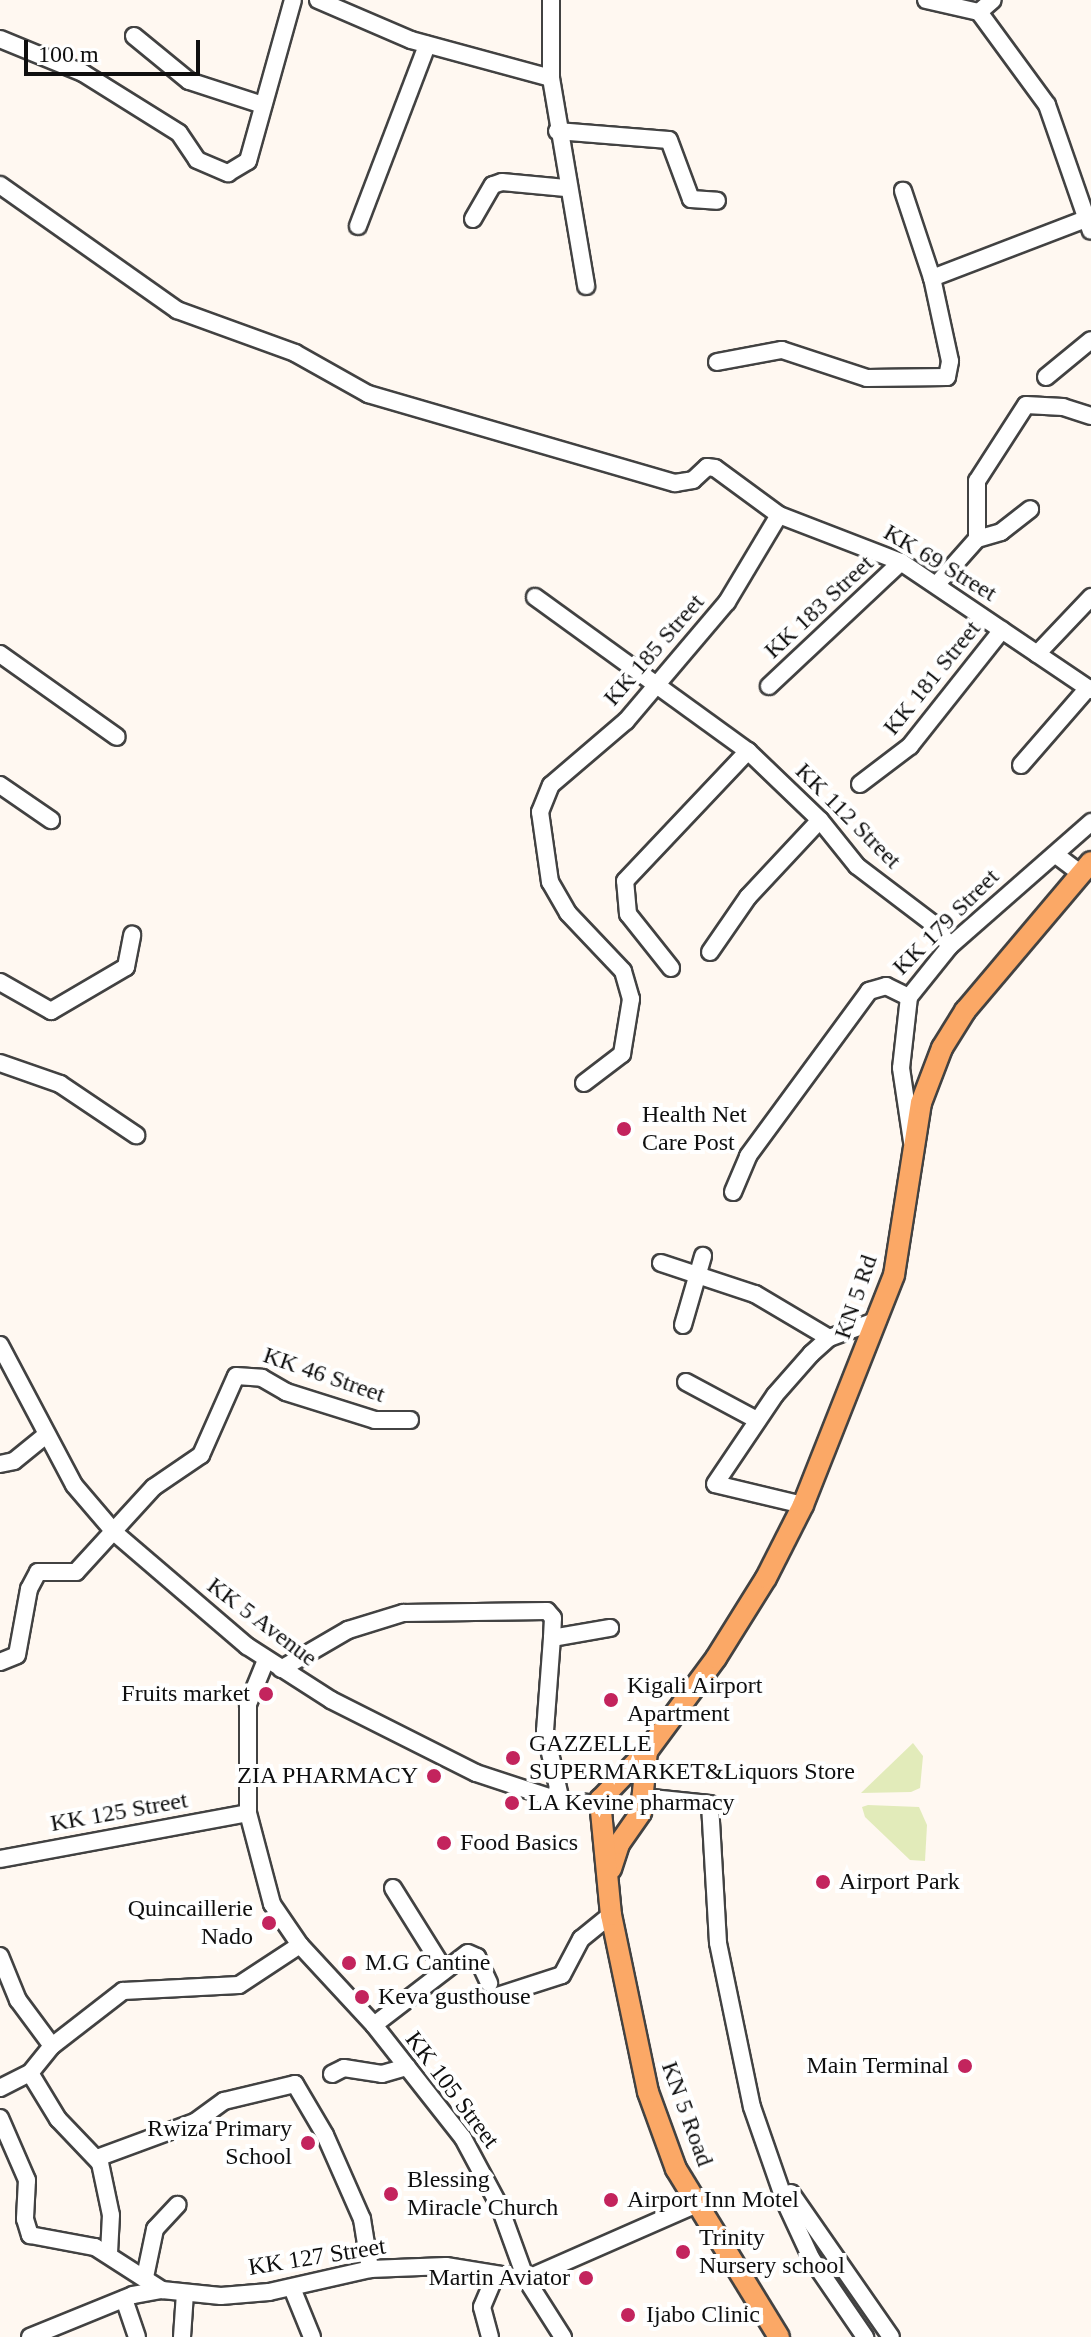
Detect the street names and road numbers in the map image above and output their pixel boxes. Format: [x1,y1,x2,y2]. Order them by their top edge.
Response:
street label: KK 69 Street [878,518,1002,608]
street label: KK 183 Street [758,549,880,665]
street label: KK 185 Street [598,588,710,712]
street label: KK 181 Street [877,615,987,741]
street label: KK 112 Street [789,757,907,875]
street label: KK 179 Street [887,863,1005,981]
street label: KN 5 Rd [828,1251,884,1343]
street label: KK 46 Street [259,1341,389,1409]
street label: KK 5 Avenue [201,1571,323,1673]
street label: KK 125 Street [48,1786,190,1838]
street label: KK 105 Street [399,2026,505,2154]
street label: KN 5 Road [655,2058,719,2170]
street label: KK 127 Street [246,2232,388,2282]

